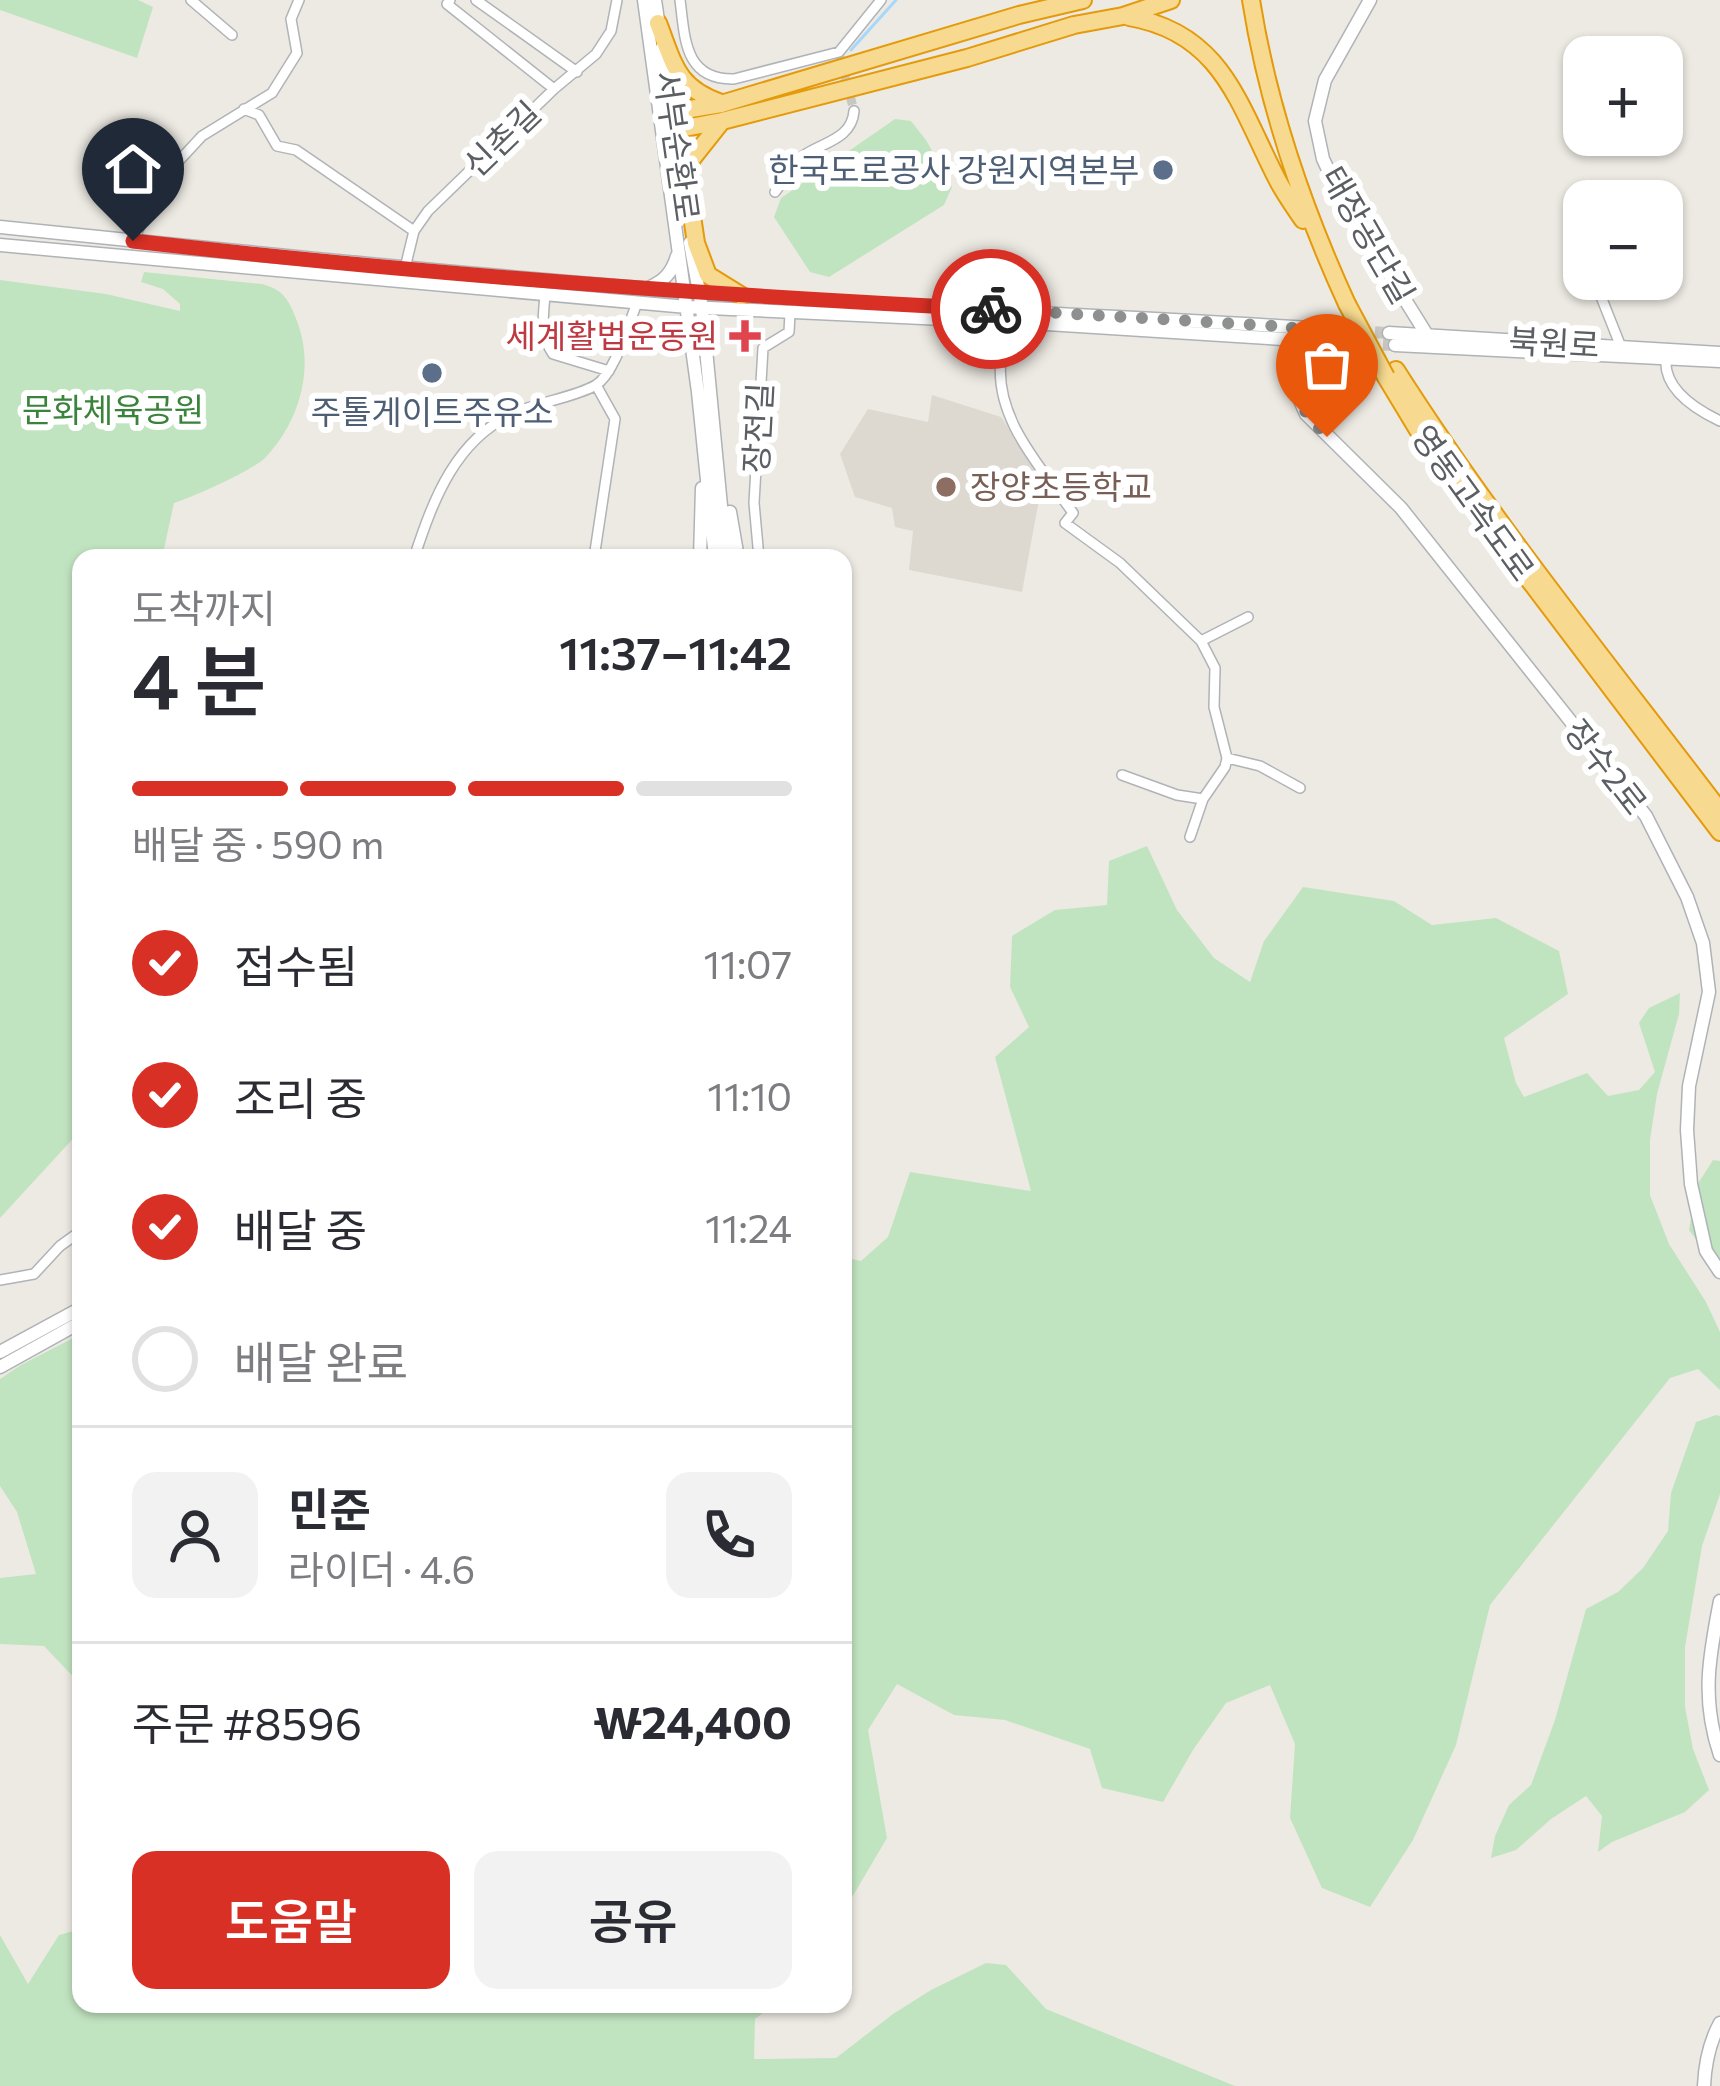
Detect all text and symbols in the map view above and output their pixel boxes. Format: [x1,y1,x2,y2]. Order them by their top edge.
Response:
map controls [1563,36,1683,300]
button: + [1563,36,1683,156]
street label: 서부순환로 [648,68,709,224]
street label: 신촌길 [454,92,548,184]
pin [82,118,184,241]
icon: home [100,136,166,202]
place label: 한국도로공사 강원지역본부 [768,148,1139,189]
marker: 한국도로공사 강원지역본부 [1150,157,1176,183]
street label: 태장공단길 [1314,158,1425,310]
button: − [1563,180,1683,300]
courier [931,249,1051,369]
icon: bike [958,276,1024,342]
place label: 세계활법운동원 [505,314,718,355]
pin [1276,314,1378,437]
street label: 북원로 [1508,319,1601,364]
marker: 세계활법운동원 [729,320,761,352]
icon: bag [1294,332,1360,398]
marker: 주톨게이트주유소 [419,360,445,386]
street label: 장전길 [734,381,779,474]
park label: 문화체육공원 [22,388,204,429]
place label: 주톨게이트주유소 [311,390,553,431]
street label: 영동고속도로 [1404,416,1544,588]
place label: 장양초등학교 [970,465,1152,506]
marker: 장양초등학교 [933,474,959,500]
text: 도착까지 [132,583,276,631]
text: 11:37–11:42 [559,624,792,679]
text: 4 분 [132,631,266,726]
street label: 장수2로 [1557,710,1657,822]
text: 배달 중 · 590 m [132,819,384,867]
icon: check [132,930,198,996]
text: 접수됨 [234,937,358,992]
text: 11:07 [704,939,792,987]
icon: check [132,1062,198,1128]
text: 조리 중 [234,1069,367,1124]
text: 11:10 [707,1071,792,1119]
icon: check [132,1194,198,1260]
text: 배달 중 [234,1201,367,1256]
text: 11:24 [705,1203,792,1251]
text: 배달 완료 [234,1333,408,1388]
button: person [132,1472,258,1598]
button: phone [666,1472,792,1598]
text: 민준 [288,1480,371,1535]
text: 라이더 · 4.6 [288,1544,475,1592]
text: ₩24,400 [593,1693,792,1748]
text: 주문 #8596 [132,1694,362,1749]
button: 도움말 [132,1851,450,1989]
button: 공유 [474,1851,792,1989]

